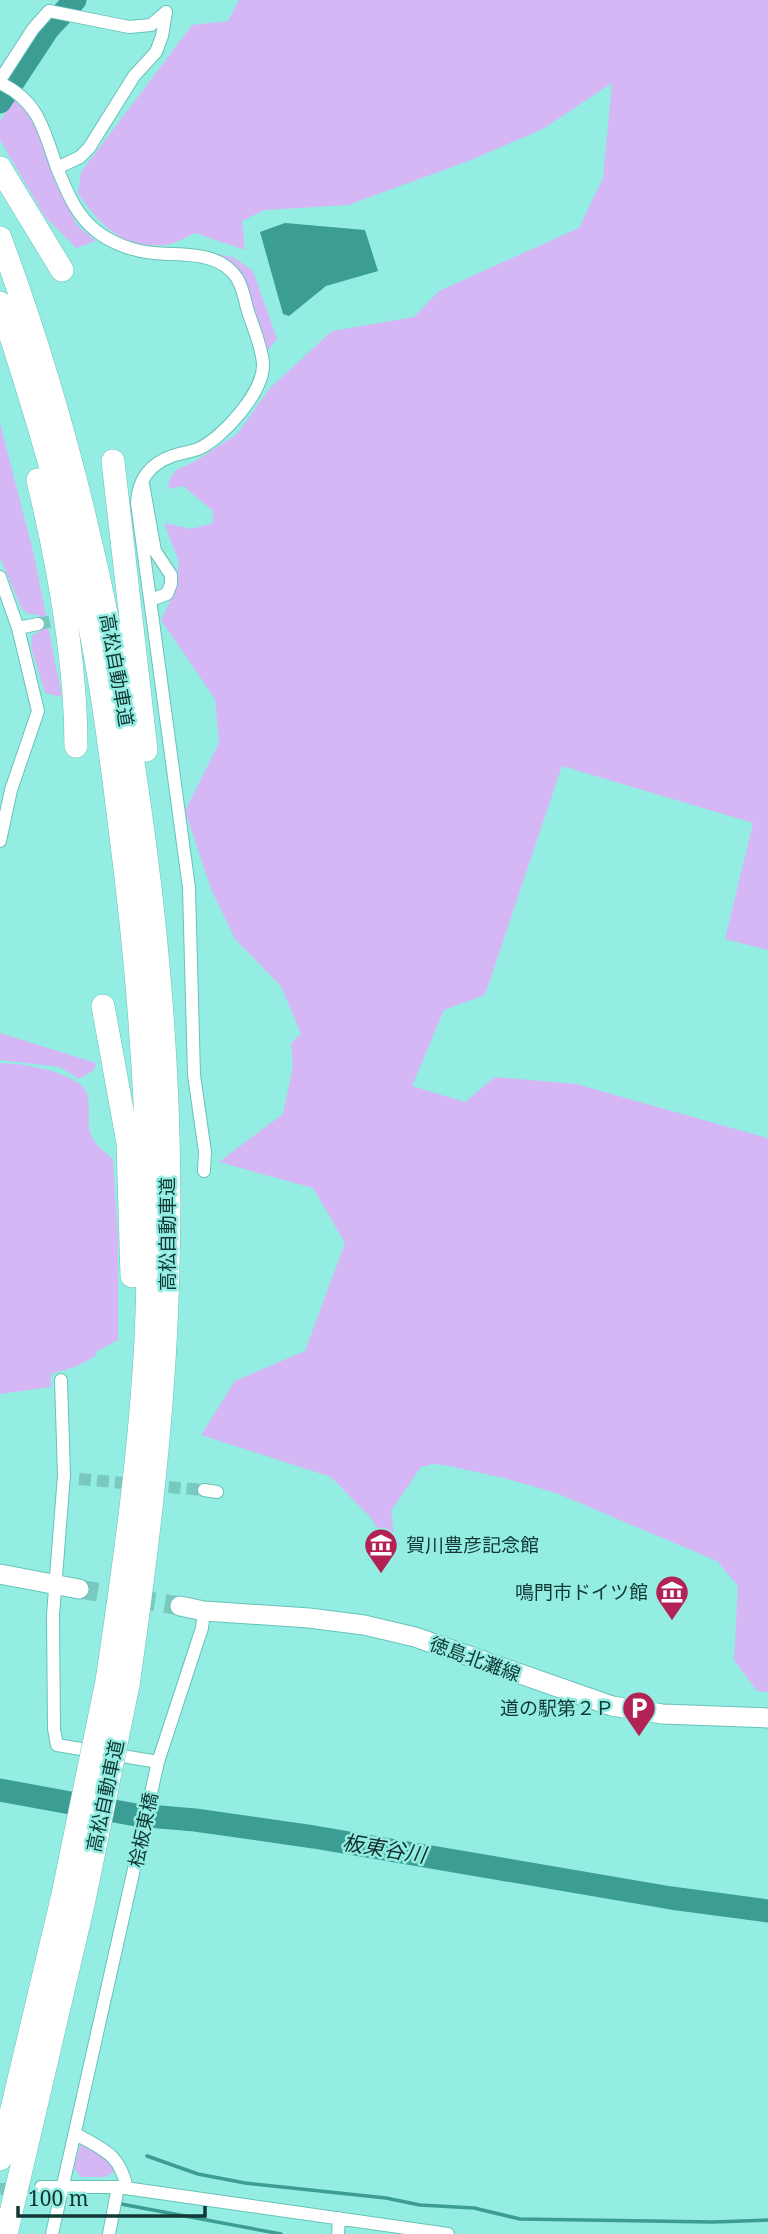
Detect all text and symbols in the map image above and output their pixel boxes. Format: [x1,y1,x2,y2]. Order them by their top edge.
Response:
street label: 高松自動車道 [94,612,140,728]
street label: 高松自動車道 [154,1177,180,1291]
museum icon: 賀川豊彦記念館 [362,1526,400,1575]
place label: 賀川豊彦記念館 [406,1532,539,1558]
museum icon: 鳴門市ドイツ館 [653,1573,691,1622]
place label: 鳴門市ドイツ館 [515,1579,648,1605]
street label: 徳島北灘線 [426,1631,524,1687]
parking icon: 道の駅第２Ｐ [620,1689,658,1738]
place label: 道の駅第２Ｐ [500,1695,614,1721]
street label: 高松自動車道 [80,1738,130,1854]
street label: 桧板東橋 [122,1790,164,1870]
water label: 板東谷川 [340,1828,430,1869]
scale bar [18,2174,205,2218]
text: 100 m [28,2184,89,2212]

